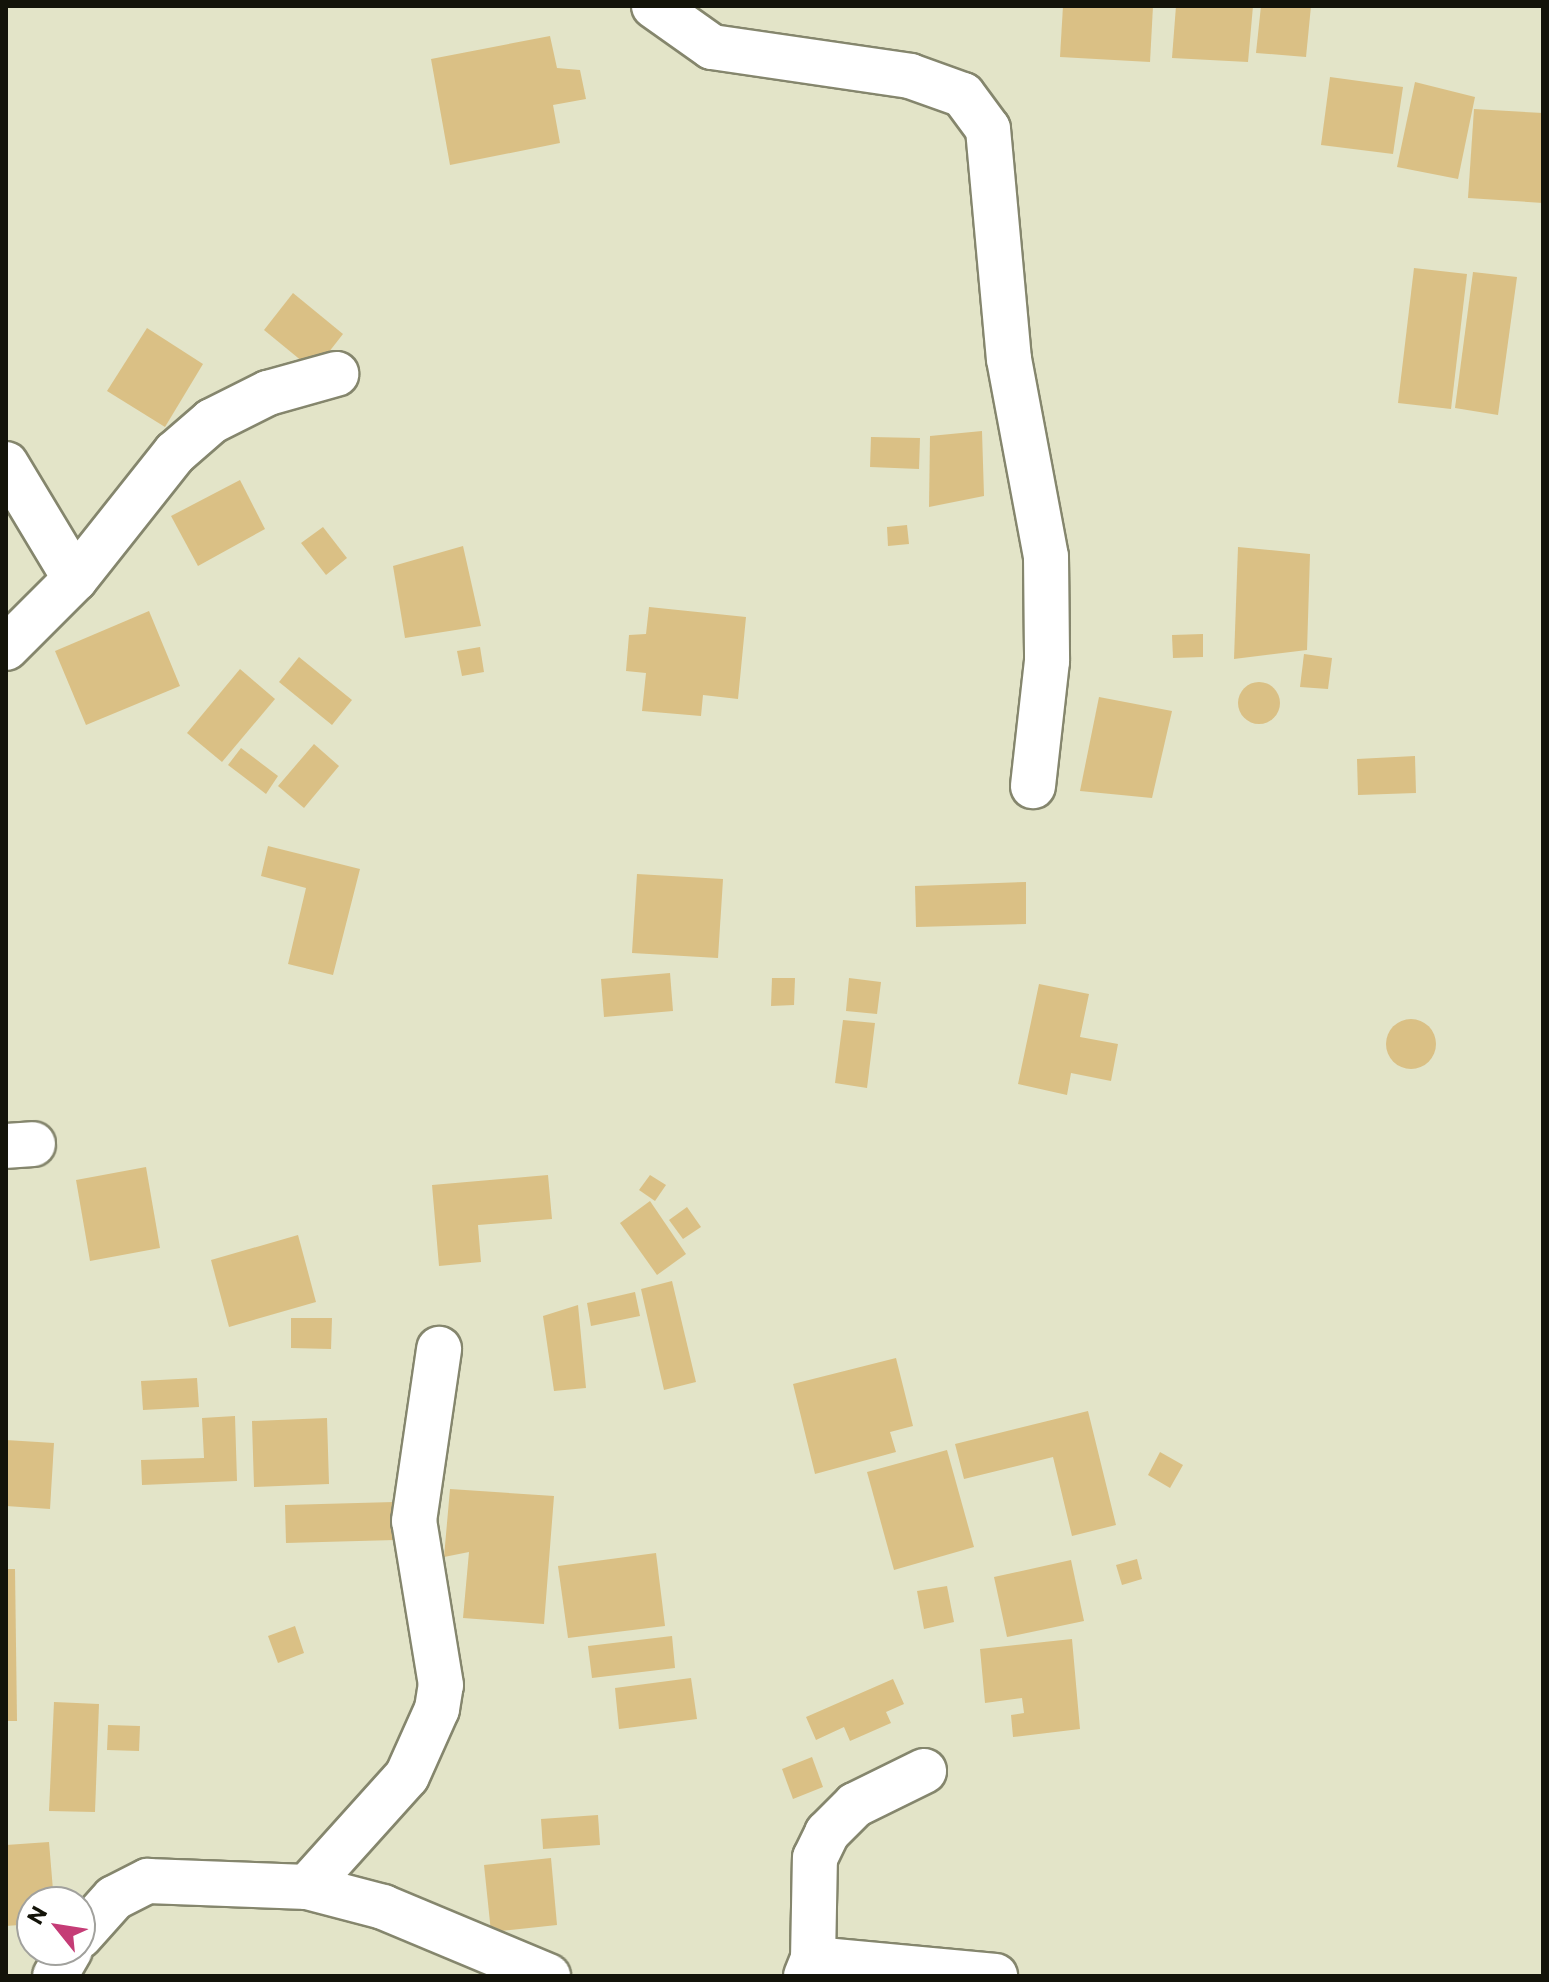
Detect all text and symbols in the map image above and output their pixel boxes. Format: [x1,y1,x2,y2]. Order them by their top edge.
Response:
north arrow [16,1886,96,1966]
text: N [21,1901,52,1929]

